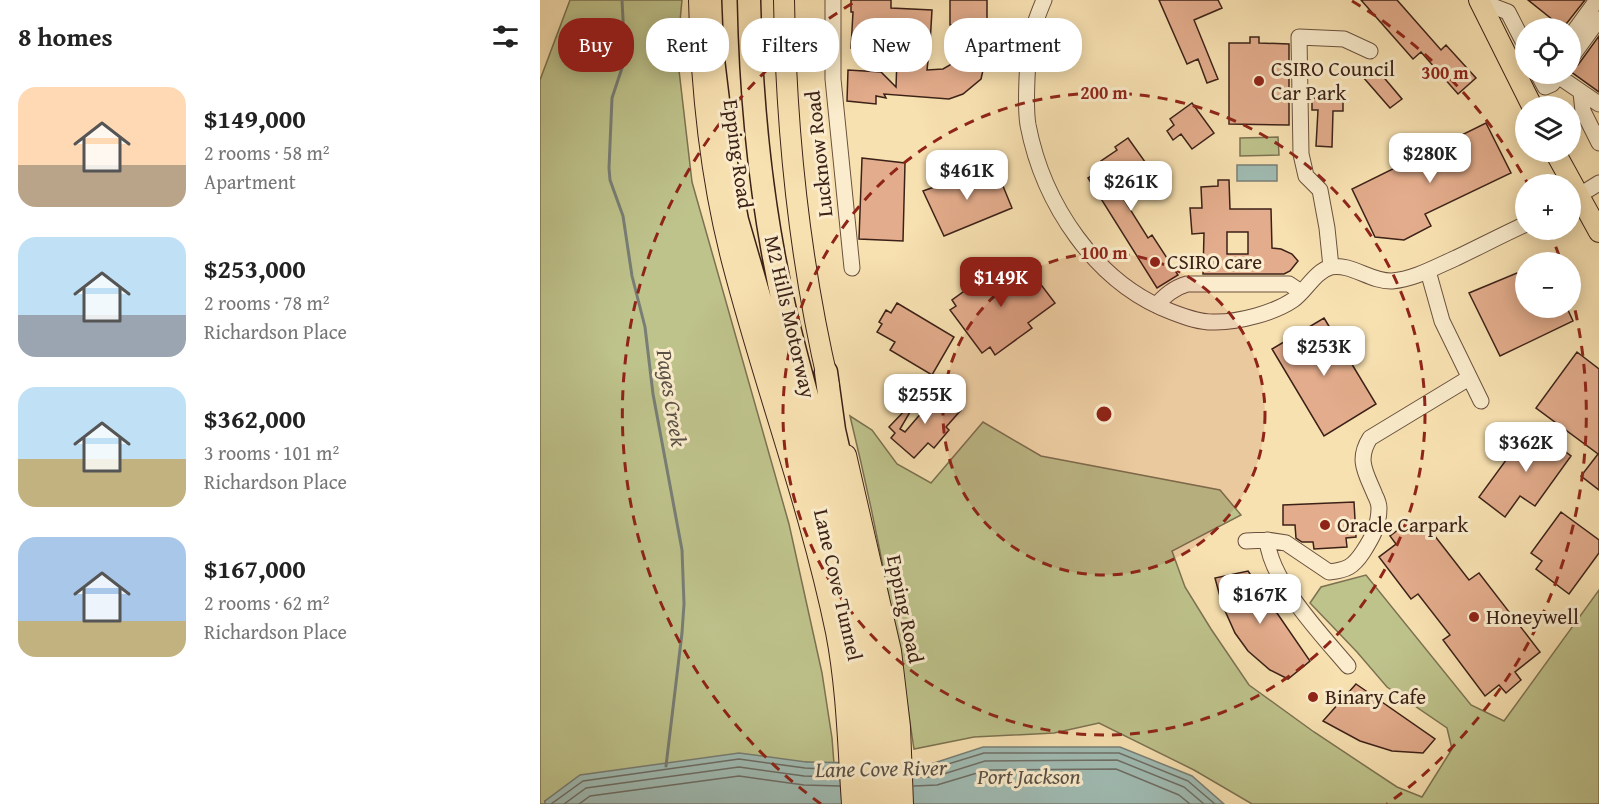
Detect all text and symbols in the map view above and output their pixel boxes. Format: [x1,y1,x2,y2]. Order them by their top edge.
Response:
text: 8 homes [18,17,113,56]
chip: Buy [558,18,634,72]
chip: Rent [646,18,729,72]
chip: Filters [741,18,839,72]
chip: New [851,18,932,72]
chip: Apartment [944,18,1082,72]
map controls [1515,18,1581,318]
button: locate [1515,18,1581,84]
icon: filters [489,20,522,53]
place label: CSIRO Council Car Park [1271,53,1395,108]
text: 300 m [1421,59,1469,86]
marker: CSIRO Council Car Park [1252,74,1266,88]
text: 200 m [1080,79,1128,106]
street label: Lucknow Road [796,89,841,219]
button: layers [1515,96,1581,162]
street label: Epping Road [715,97,762,211]
text: $149,000 [204,99,306,138]
icon: home [66,111,138,183]
pin: $280K [1388,133,1472,184]
text: 2 rooms · 58 m² [204,138,330,167]
text: $280K [1403,138,1457,167]
pin: $461K [925,150,1009,201]
text: $461K [940,155,994,184]
pin: $261K [1089,161,1173,212]
text: $261K [1104,166,1158,195]
text: Apartment [204,167,296,196]
button: + [1515,174,1581,240]
street label: M2 Hills Motorway [757,232,824,402]
text: 100 m [1080,239,1128,266]
place label: CSIRO care [1167,246,1262,277]
text: $253,000 [204,249,306,288]
button: − [1515,252,1581,318]
marker: CSIRO care [1148,255,1162,269]
pin: $149K [959,257,1043,308]
icon: home [66,261,138,333]
text: $149K [974,262,1028,291]
text: 2 rooms · 78 m² [204,288,330,317]
text: Richardson Place [204,317,347,346]
pin: $253K [1282,326,1366,377]
text: $253K [1297,331,1351,360]
water label: Pages Creek [648,346,696,450]
pin: $255K [883,374,967,425]
text: $255K [898,379,952,408]
text: $362,000 [204,399,306,438]
centre of rings [1094,404,1114,424]
icon: home [66,411,138,483]
pin: $362K [1484,422,1568,473]
text: $362K [1499,427,1553,456]
text: 3 rooms · 101 m² [204,438,339,467]
text: Richardson Place [204,467,347,496]
street label: Lane Cove Tunnel [806,506,871,664]
place label: Oracle Carpark [1337,509,1468,540]
marker: Oracle Carpark [1318,518,1332,532]
text: $167,000 [204,549,306,588]
street label: Epping Road [879,552,932,667]
icon: home [66,561,138,633]
pin: $167K [1218,574,1302,625]
text: $167K [1233,579,1287,608]
text: 2 rooms · 62 m² [204,588,330,617]
place label: Honeywell [1486,601,1579,632]
marker: Honeywell [1467,610,1481,624]
text: Richardson Place [204,617,347,646]
place label: Binary Cafe [1325,681,1426,712]
marker: Binary Cafe [1306,690,1320,704]
water label: Lane Cove River [814,751,948,785]
water label: Port Jackson [976,760,1081,792]

